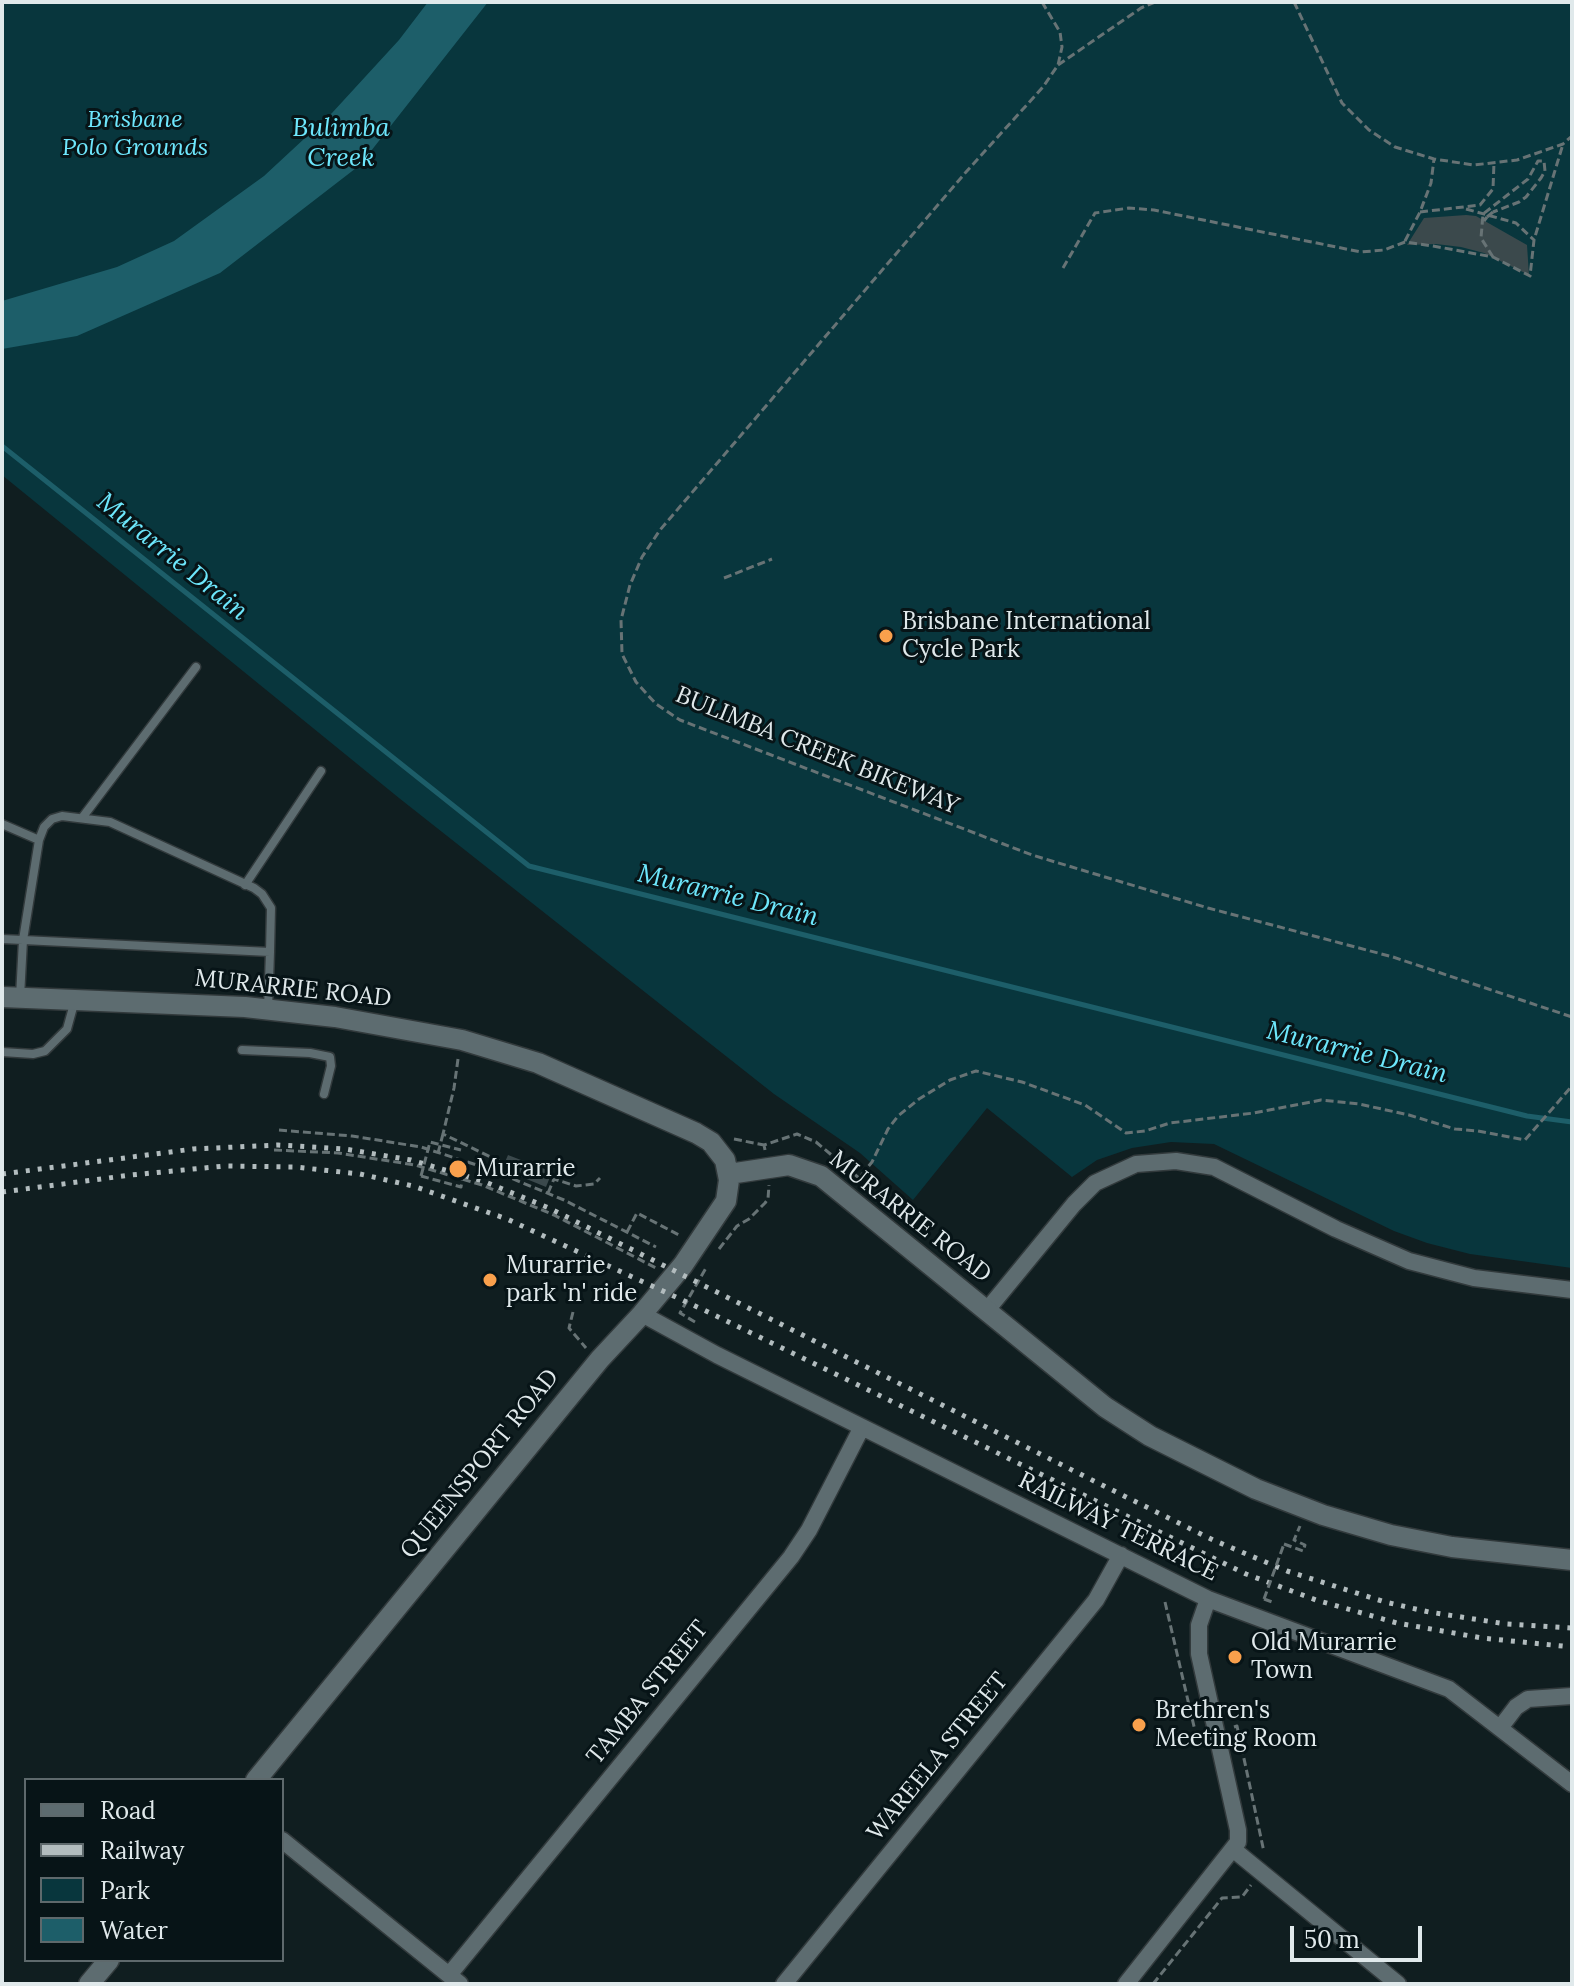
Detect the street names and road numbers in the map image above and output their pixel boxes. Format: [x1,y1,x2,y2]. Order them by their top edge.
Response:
street label: BULIMBA CREEK BIKEWAY [671,681,963,821]
street label: MURARRIE ROAD [193,964,393,1014]
street label: MURARRIE ROAD [823,1145,997,1289]
street label: QUEENSPORT ROAD [395,1363,565,1565]
street label: RAILWAY TERRACE [1013,1466,1223,1588]
street label: TAMBA STREET [581,1615,715,1771]
street label: WAREELA STREET [861,1667,1015,1847]

